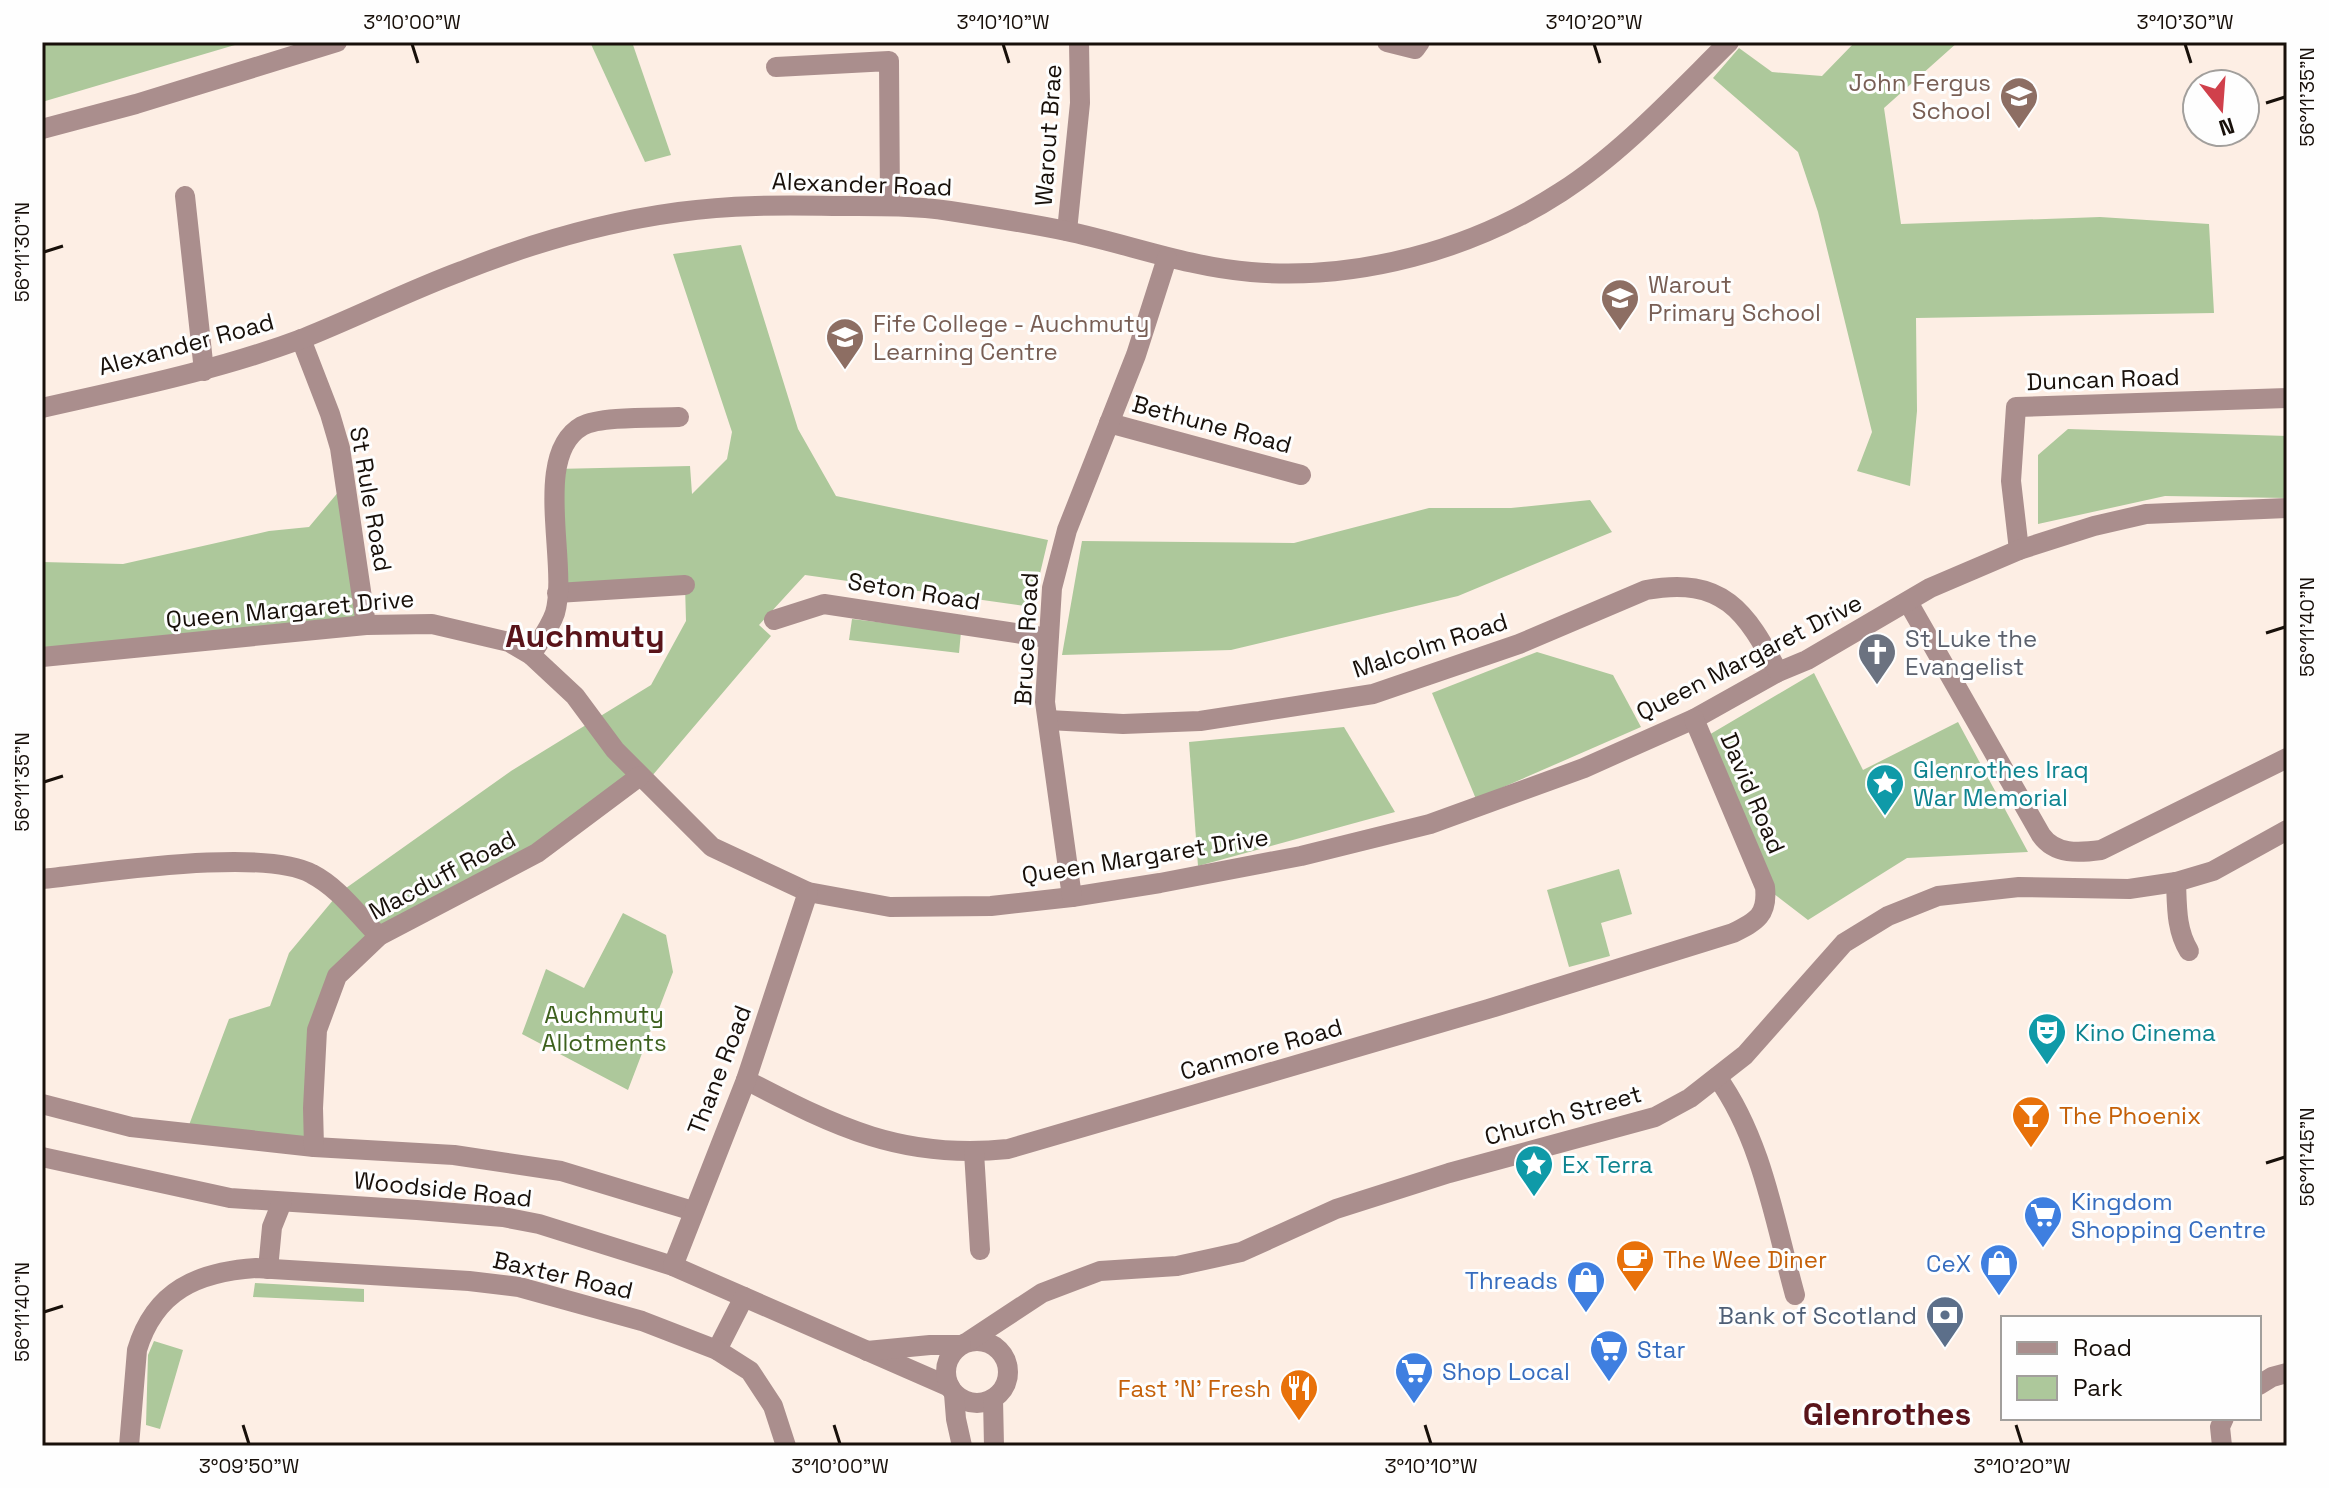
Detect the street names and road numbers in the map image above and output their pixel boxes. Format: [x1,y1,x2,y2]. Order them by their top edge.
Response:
street label: Warout Brae [1028,63,1068,207]
street label: Alexander Road [771,165,953,203]
street label: Alexander Road [95,306,277,382]
street label: Duncan Road [2026,361,2180,397]
street label: Bethune Road [1129,388,1295,460]
street label: St Rule Road [343,424,399,574]
street label: Seton Road [846,565,982,617]
street label: Bruce Road [1007,572,1045,706]
street label: Queen Margaret Drive [164,583,416,635]
street label: Queen Margaret Drive [1631,587,1867,727]
street label: Malcolm Road [1349,605,1511,685]
street label: David Road [1714,728,1792,858]
street label: Queen Margaret Drive [1019,821,1271,891]
street label: Macduff Road [363,823,521,927]
street label: Thane Road [680,1001,758,1139]
street label: Canmore Road [1176,1011,1346,1087]
street label: Church Street [1481,1078,1645,1152]
street label: Woodside Road [352,1164,534,1214]
street label: Baxter Road [490,1244,636,1306]

